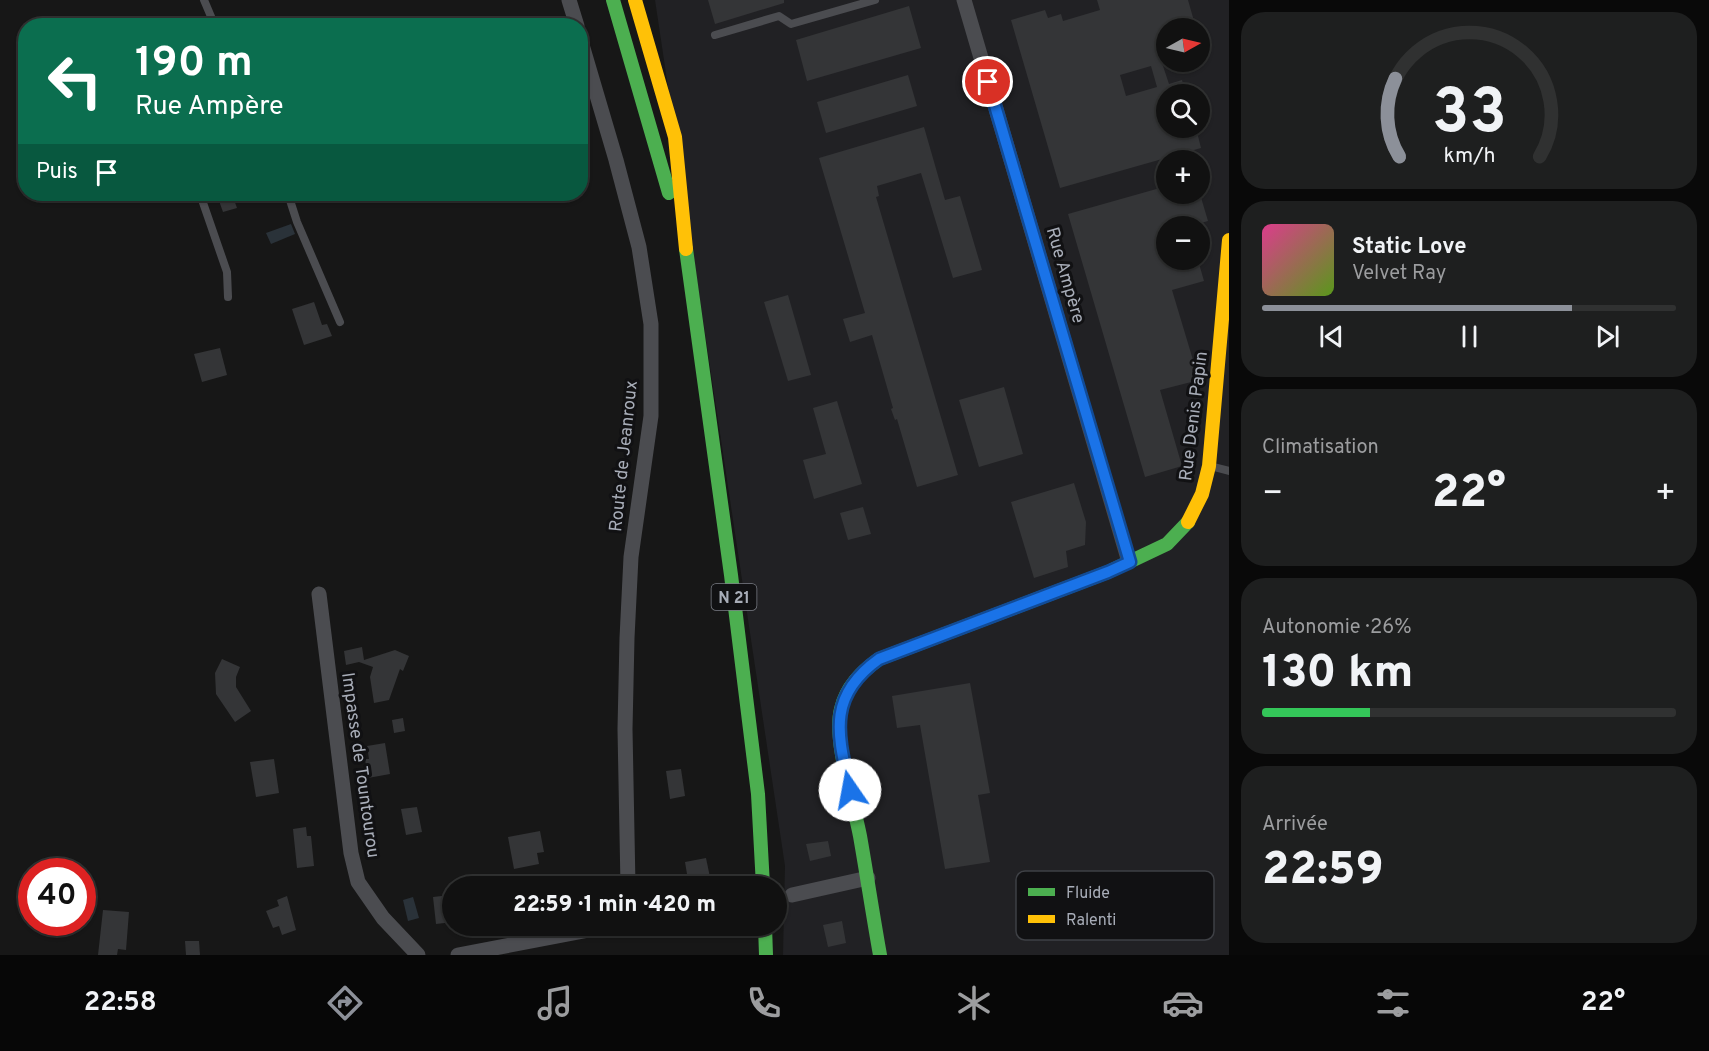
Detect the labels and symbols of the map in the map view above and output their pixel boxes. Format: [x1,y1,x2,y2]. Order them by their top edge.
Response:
north arrow [1156,18,1210,72]
pin [962,56,1013,107]
street label: Rue Ampère [1040,225,1089,326]
street label: Rue Denis Papin [1175,350,1214,482]
street label: Route de Jeanroux [605,379,644,533]
road number: N 21 [712,584,756,610]
street label: Impasse de Tountourou [335,671,384,859]
position arrow [818,758,882,822]
speed limit sign: 40 [18,858,96,936]
legend [1016,871,1214,940]
text: Fluide [1066,884,1110,904]
text: Ralenti [1066,911,1116,931]

